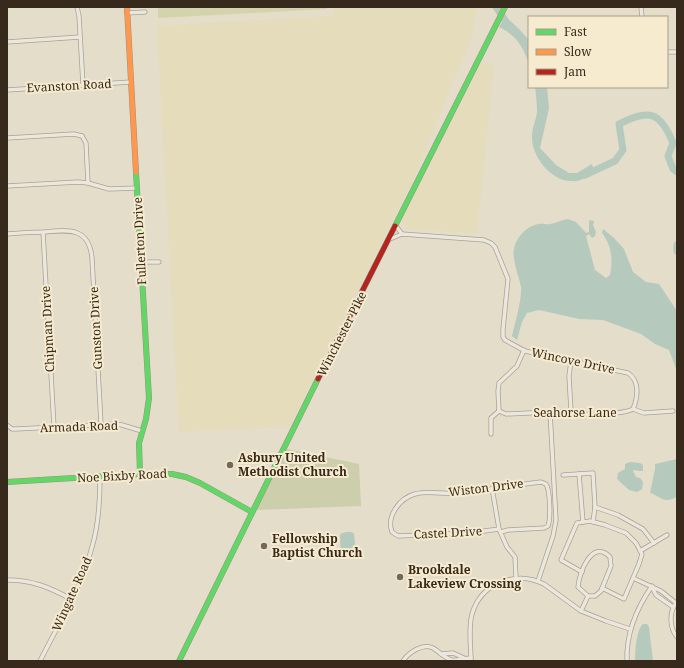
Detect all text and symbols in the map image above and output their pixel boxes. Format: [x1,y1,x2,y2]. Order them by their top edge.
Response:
legend [528,16,668,88]
text: Fast [564,23,587,40]
text: Slow [564,43,592,60]
text: Jam [563,63,586,80]
street label: Evanston Road [26,75,113,96]
street label: Fullerton Drive [129,197,150,285]
street label: Chipman Drive [37,285,58,373]
street label: Gunston Drive [85,286,106,370]
street label: Winchester Pike [313,288,370,379]
street label: Wincove Drive [530,343,616,378]
street label: Seahorse Lane [533,404,617,421]
street label: Armada Road [40,417,119,436]
place label: Asbury United Methodist Church [238,449,347,480]
marker: Asbury United Methodist Church [225,460,235,470]
street label: Noe Bixby Road [76,465,168,486]
street label: Wiston Drive [447,474,524,501]
street label: Castel Drive [413,522,483,543]
place label: Fellowship Baptist Church [272,530,362,561]
marker: Fellowship Baptist Church [259,541,269,551]
street label: Wingate Road [47,553,96,634]
place label: Brookdale Lakeview Crossing [408,561,522,592]
marker: Brookdale Lakeview Crossing [395,572,405,582]

